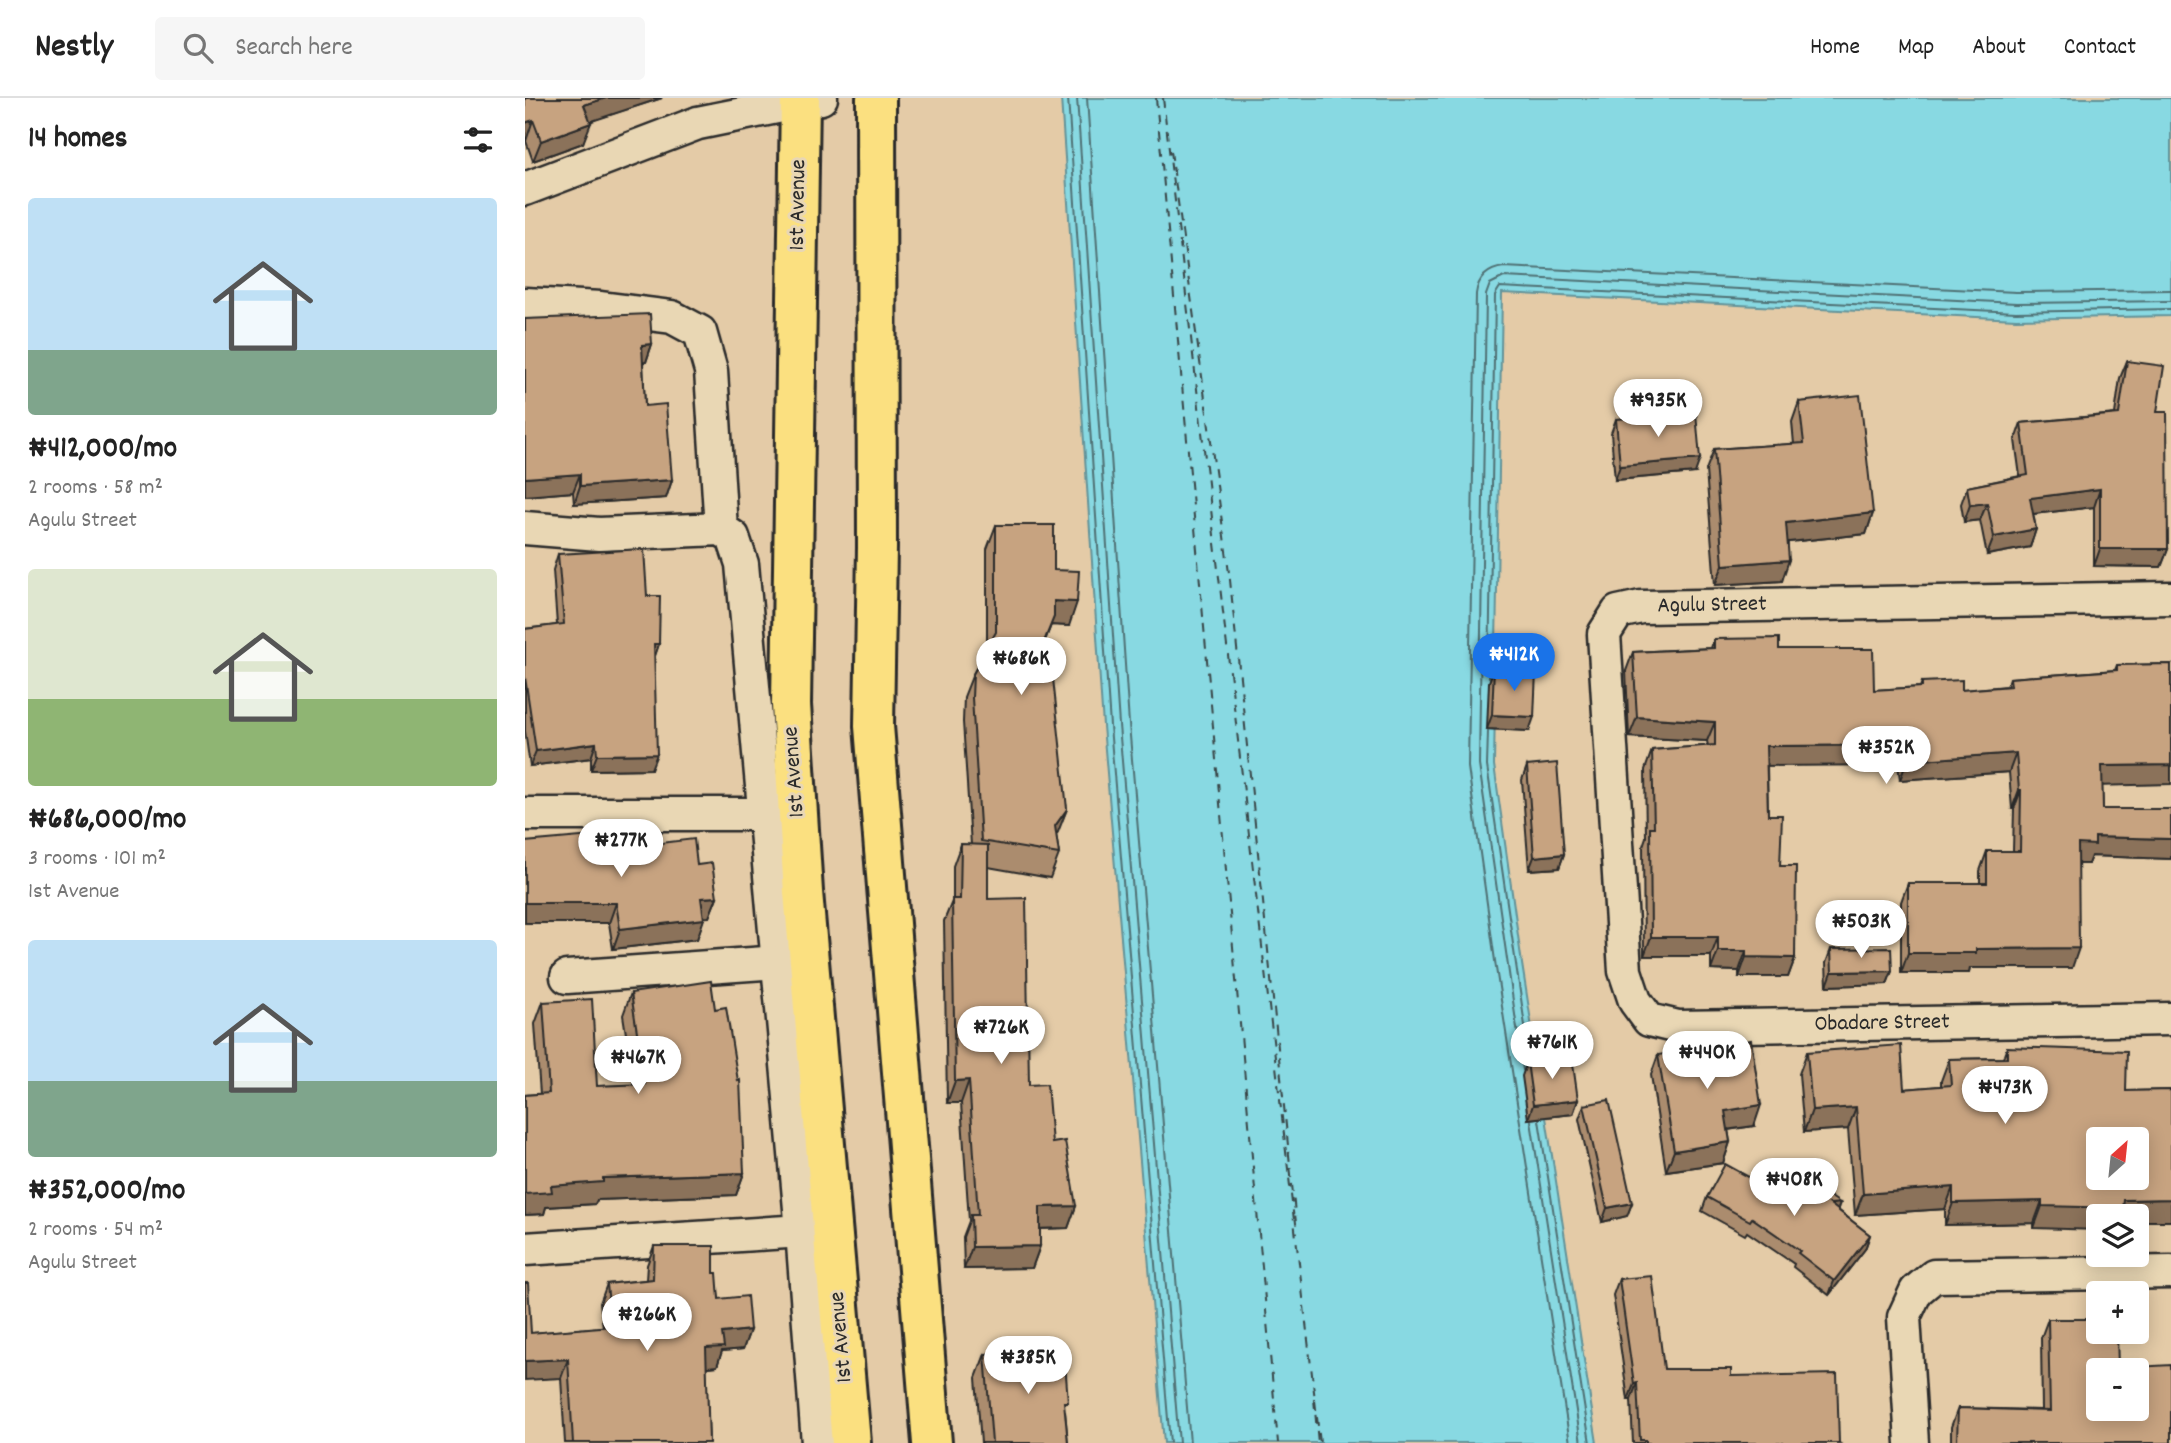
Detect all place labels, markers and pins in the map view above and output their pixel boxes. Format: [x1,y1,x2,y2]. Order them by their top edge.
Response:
pin: ₦935K [1609,380,1707,439]
pin: ₦412K [1465,634,1563,693]
pin: ₦686K [972,638,1070,697]
pin: ₦352K [1837,726,1935,786]
pin: ₦277K [572,820,670,879]
pin: ₦503K [1812,900,1910,960]
pin: ₦726K [952,1006,1050,1066]
pin: ₦761K [1503,1021,1601,1081]
pin: ₦440K [1658,1032,1756,1091]
pin: ₦467K [589,1037,687,1096]
pin: ₦473K [1956,1066,2054,1126]
pin: ₦408K [1745,1158,1843,1218]
pin: ₦266K [598,1294,696,1353]
pin: ₦385K [979,1336,1077,1396]

